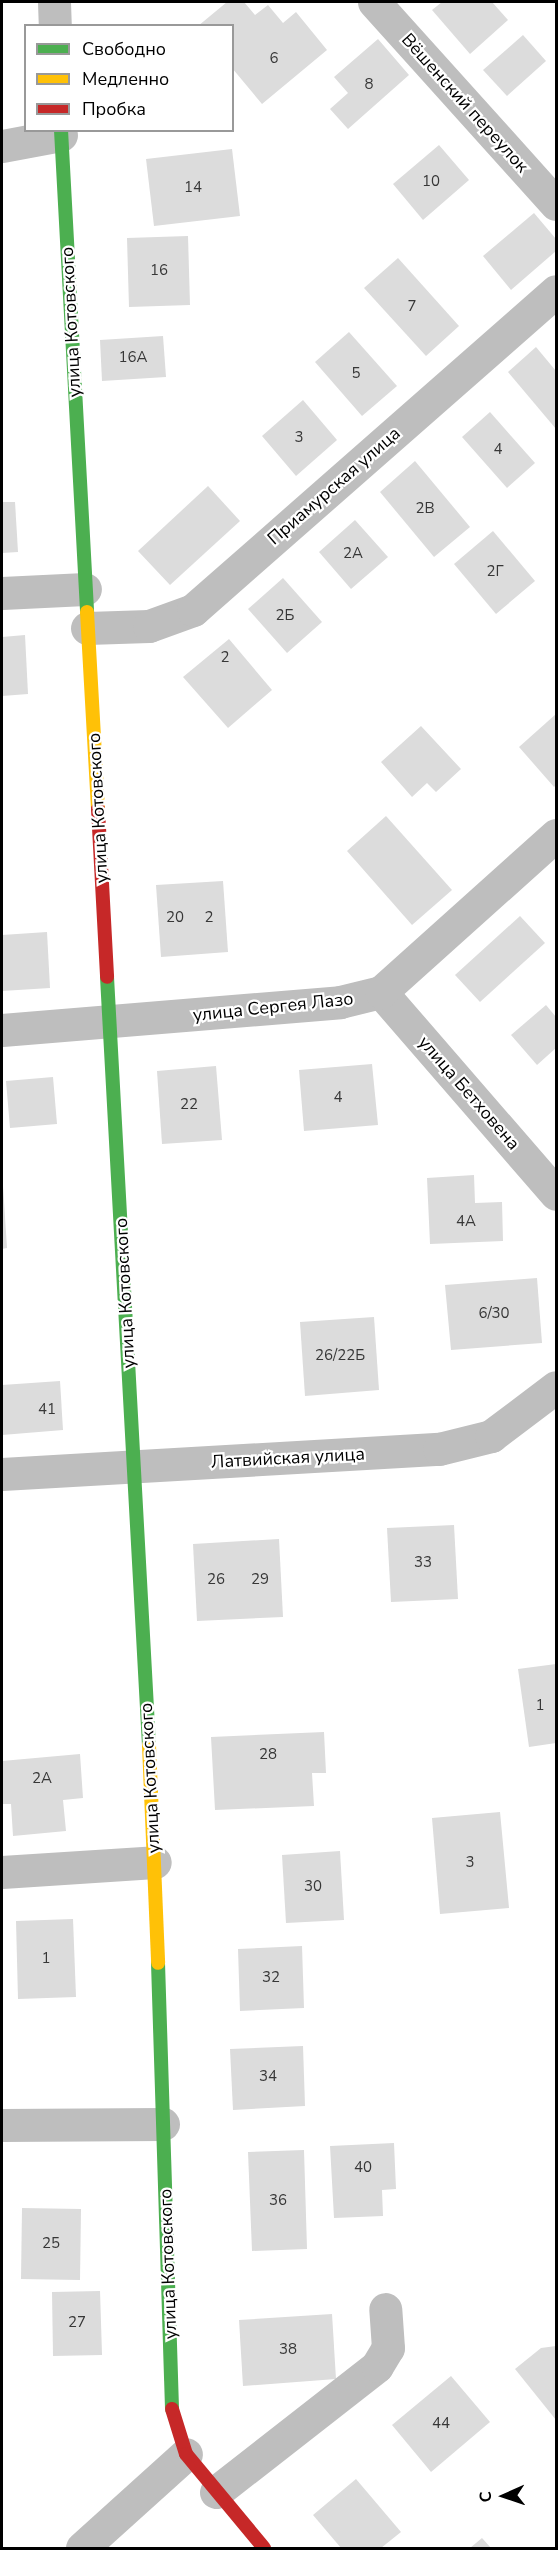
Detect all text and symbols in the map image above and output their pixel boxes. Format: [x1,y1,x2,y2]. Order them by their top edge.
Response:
legend [24,24,234,132]
street label: Вёшенский переулок [397,29,533,177]
text: Свободно [82,37,166,61]
house number: 6 [270,50,278,68]
text: Медленно [82,67,169,91]
house number: 8 [365,76,373,94]
text: Пробка [82,97,146,121]
house number: 10 [422,173,440,191]
house number: 14 [184,179,202,197]
street label: улица Котовского [56,246,86,398]
house number: 16 [150,262,168,280]
house number: 7 [408,298,416,316]
house number: 16А [119,349,147,367]
house number: 5 [352,365,360,383]
street label: Приамурская улица [263,423,405,549]
house number: 3 [295,429,303,447]
house number: 4 [494,441,502,459]
house number: 2В [415,500,435,518]
house number: 2А [343,545,363,563]
house number: 2Г [486,563,504,581]
house number: 2Б [276,607,294,625]
house number: 2 [221,649,229,667]
street label: улица Котовского [83,732,113,884]
house number: 20 [166,909,184,927]
house number: 2 [205,909,213,927]
street label: улица Сергея Лазо [192,988,354,1026]
street label: улица Бетховена [414,1032,524,1154]
house number: 4 [334,1089,342,1107]
house number: 22 [180,1096,198,1114]
house number: 4А [456,1213,476,1231]
street label: улица Котовского [110,1217,140,1369]
house number: 6/30 [478,1305,510,1323]
house number: 26/22Б [315,1347,365,1365]
house number: 41 [38,1401,56,1419]
street label: Латвийская улица [210,1443,366,1473]
house number: 33 [414,1554,432,1572]
house number: 26 [207,1571,225,1589]
house number: 29 [251,1571,269,1589]
house number: 1 [536,1697,544,1715]
street label: улица Котовского [135,1702,165,1854]
house number: 28 [259,1746,277,1764]
house number: 2А [32,1770,52,1788]
house number: 3 [466,1854,474,1872]
house number: 30 [304,1878,322,1896]
house number: 1 [42,1950,50,1968]
house number: 32 [262,1969,280,1987]
house number: 34 [259,2068,277,2086]
house number: 40 [354,2159,372,2177]
street label: улица Котовского [155,2188,181,2340]
house number: 36 [269,2192,287,2210]
house number: 25 [42,2235,60,2253]
house number: 27 [68,2314,86,2332]
house number: 38 [279,2341,297,2359]
house number: 44 [432,2415,450,2433]
north arrow [474,2466,534,2526]
text: С [475,2491,497,2503]

